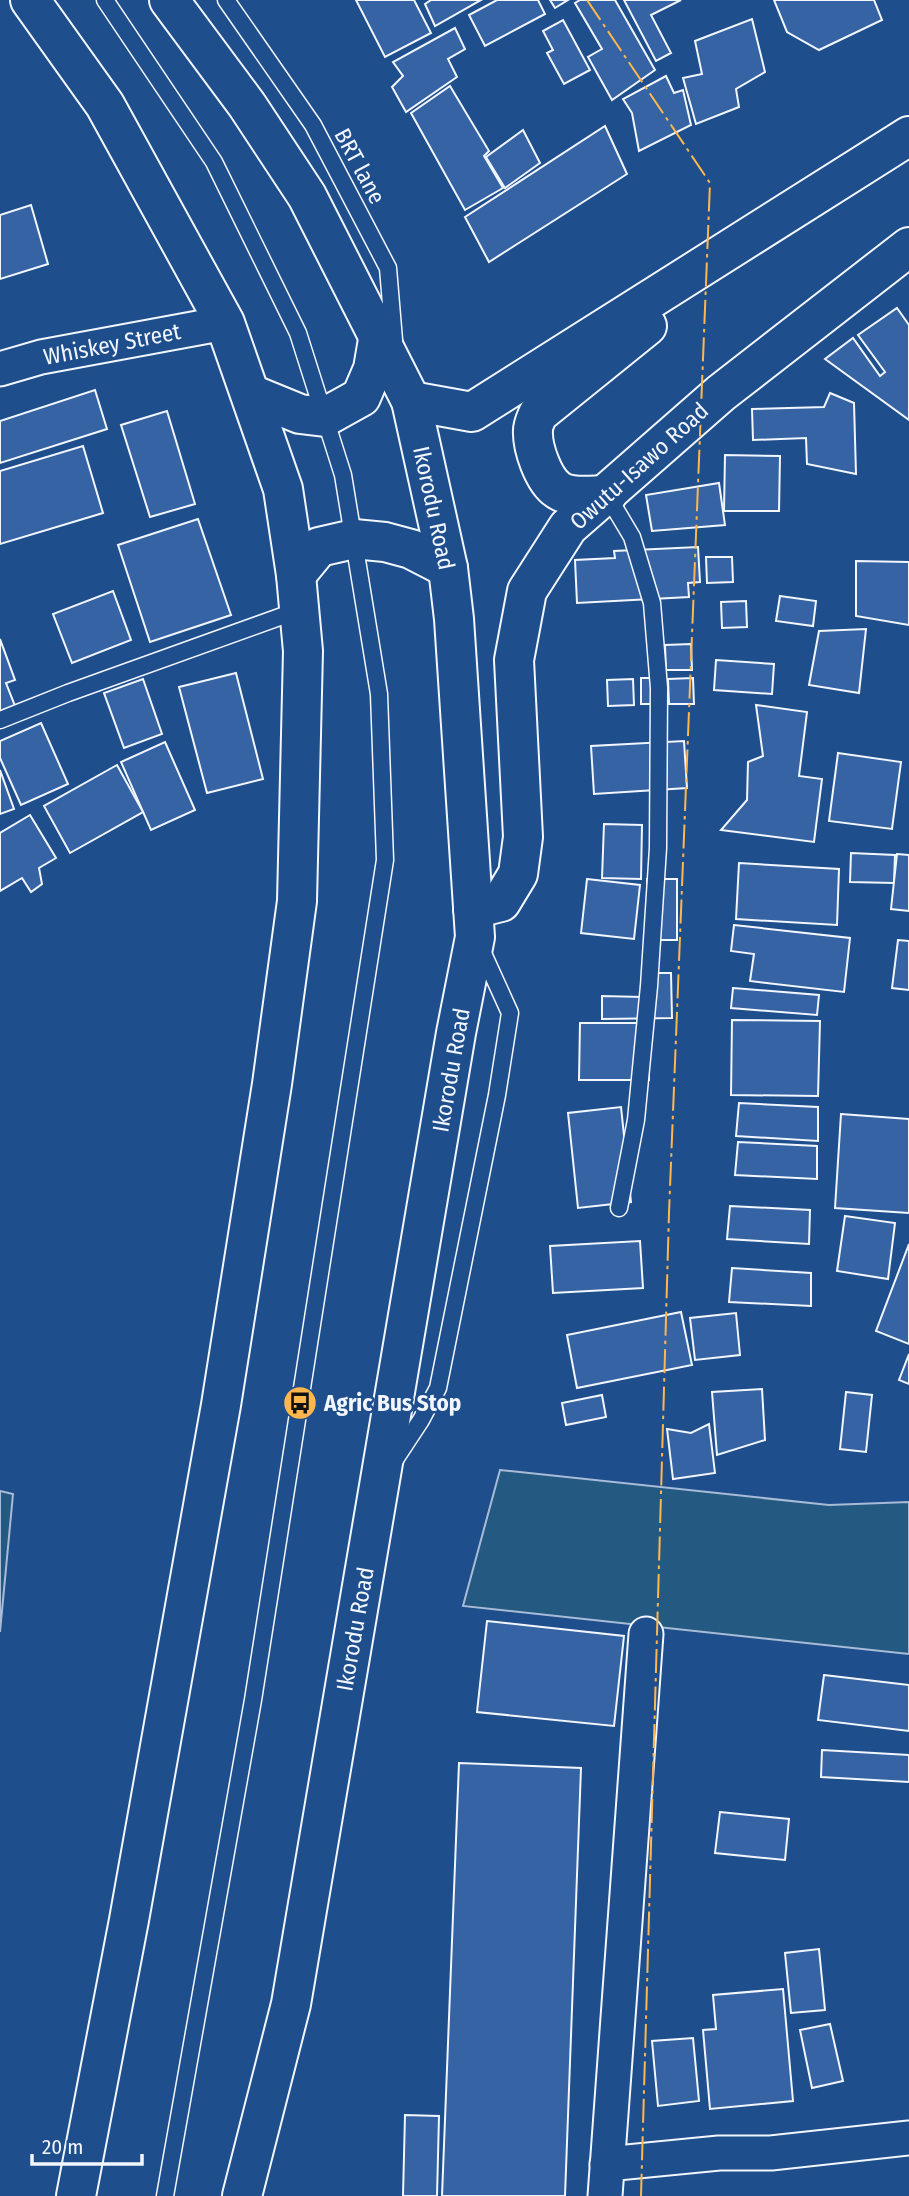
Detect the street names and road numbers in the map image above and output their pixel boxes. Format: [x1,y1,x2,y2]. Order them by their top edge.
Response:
street label: BRT lane [329,123,391,209]
street label: Whiskey Street [41,317,183,371]
street label: Owutu-Isawo Road [564,396,714,536]
street label: Ikorodu Road [407,444,461,572]
street label: Ikorodu Road [426,1006,476,1134]
street label: Ikorodu Road [330,1565,380,1693]

